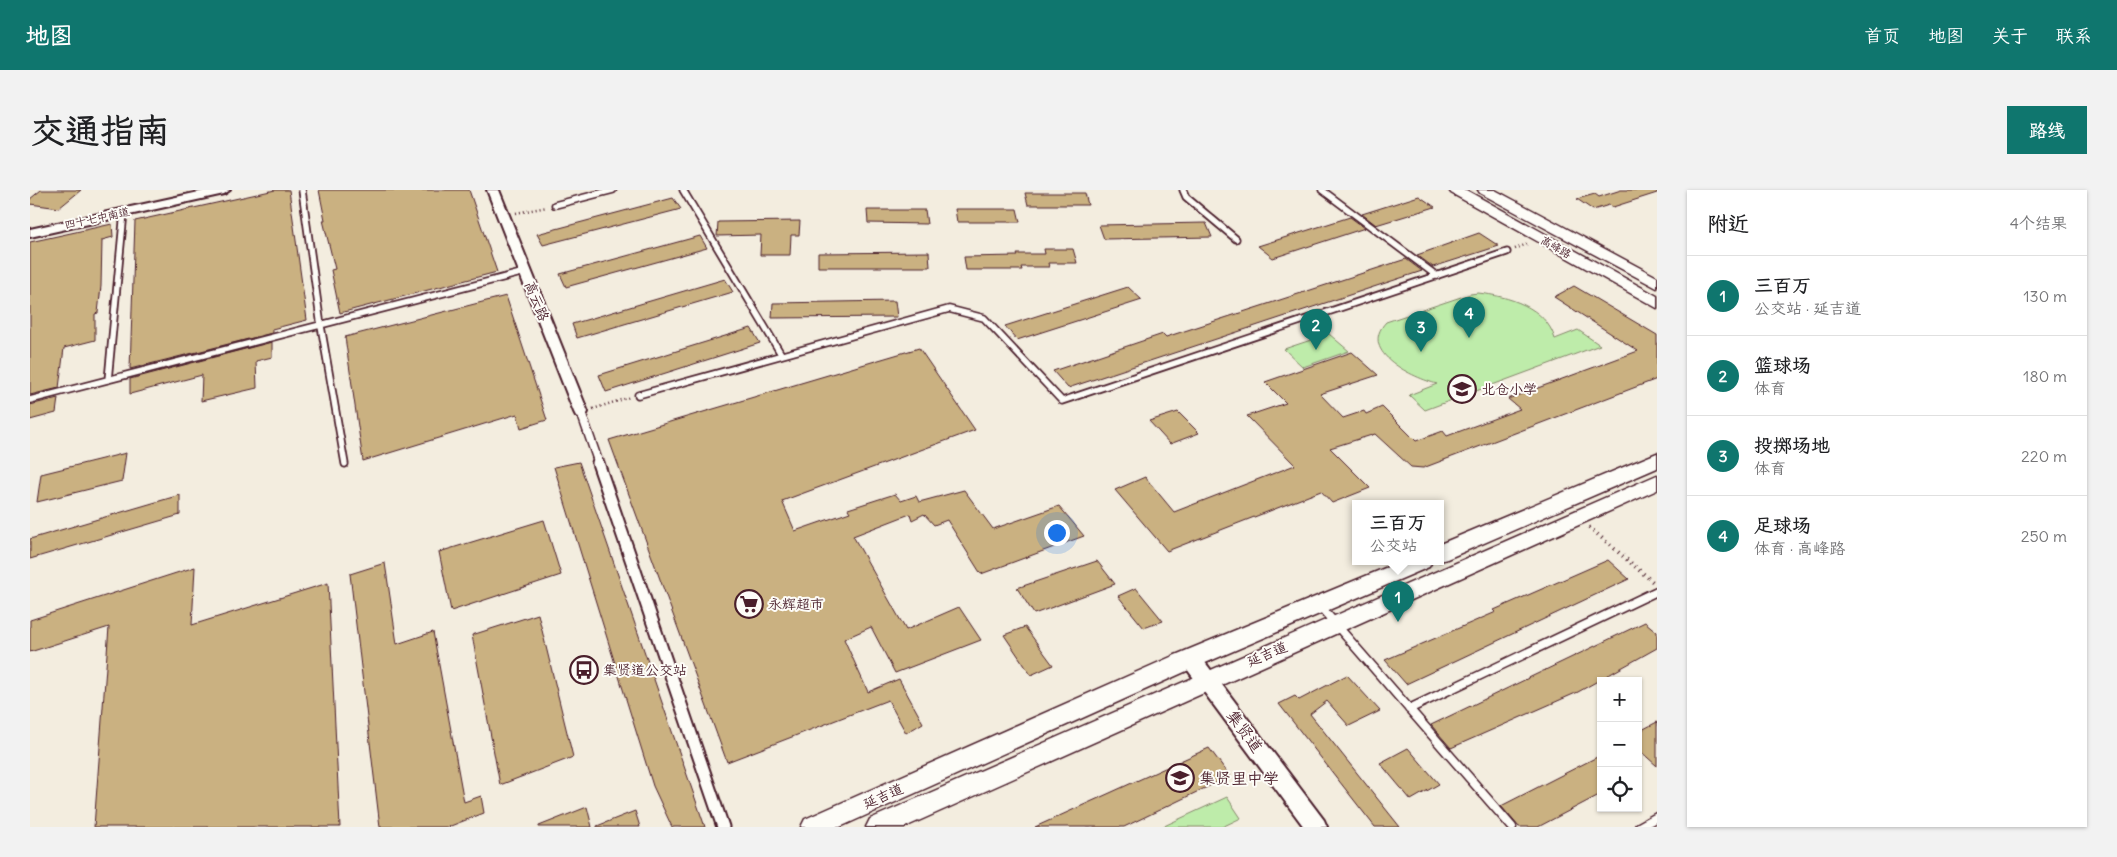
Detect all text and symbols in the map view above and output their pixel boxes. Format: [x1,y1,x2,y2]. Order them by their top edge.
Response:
text: 地图 [25,20,73,50]
text: 首页 [1864,24,1900,47]
text: 地图 [1928,24,1964,47]
text: 关于 [1992,24,2028,47]
text: 联系 [2056,24,2092,47]
button: 路线 [2007,106,2087,154]
text: 交通指南 [30,108,170,152]
street label: 四十七中南道 [63,204,131,232]
text: 附近 [1707,210,1749,237]
text: 4个结果 [2010,213,2067,233]
street label: 高峰路 [1538,233,1574,261]
text: 三百万 [1754,273,1811,297]
street label: 高云路 [521,278,553,324]
text: 1 [1720,286,1726,306]
text: 130 m [2023,286,2067,306]
pin: 4 [1453,297,1485,338]
text: 公交站 · 延吉道 [1754,298,1861,318]
pin: 2 [1300,309,1332,350]
pin: 3 [1405,311,1437,352]
text: 篮球场 [1754,353,1811,377]
text: 2 [1719,366,1727,386]
text: 180 m [2023,366,2067,386]
school or university icon: 北仓小学 [1447,374,1477,404]
text: 体育 [1754,378,1786,398]
place label: 北仓小学 [1481,380,1537,398]
text: 投掷场地 [1754,433,1830,457]
text: 3 [1718,446,1728,466]
text: 220 m [2021,446,2067,466]
text: 体育 [1754,458,1786,478]
popup [1352,500,1444,565]
text: 三百万 [1369,510,1427,534]
text: 足球场 [1754,513,1811,537]
your location [1044,520,1070,546]
text: 4 [1718,526,1728,546]
text: 250 m [2021,526,2067,546]
text: 公交站 [1369,535,1418,555]
text: 体育 · 高峰路 [1754,538,1845,558]
pin: 1 [1382,581,1414,622]
supermarket icon: 永辉超市 [734,589,764,619]
place label: 永辉超市 [768,595,824,613]
street label: 延吉道 [1244,638,1290,670]
bus stop icon: 集贤道公交站 [569,655,599,685]
place label: 集贤道公交站 [603,661,687,679]
map controls [1597,677,1642,812]
button: + [1597,677,1642,722]
street label: 集贤道 [1223,706,1267,756]
button: − [1597,722,1642,767]
school or university icon: 集贤里中学 [1165,763,1195,793]
button: locate [1597,767,1642,812]
place label: 集贤里中学 [1199,768,1279,788]
street label: 延吉道 [860,779,906,813]

